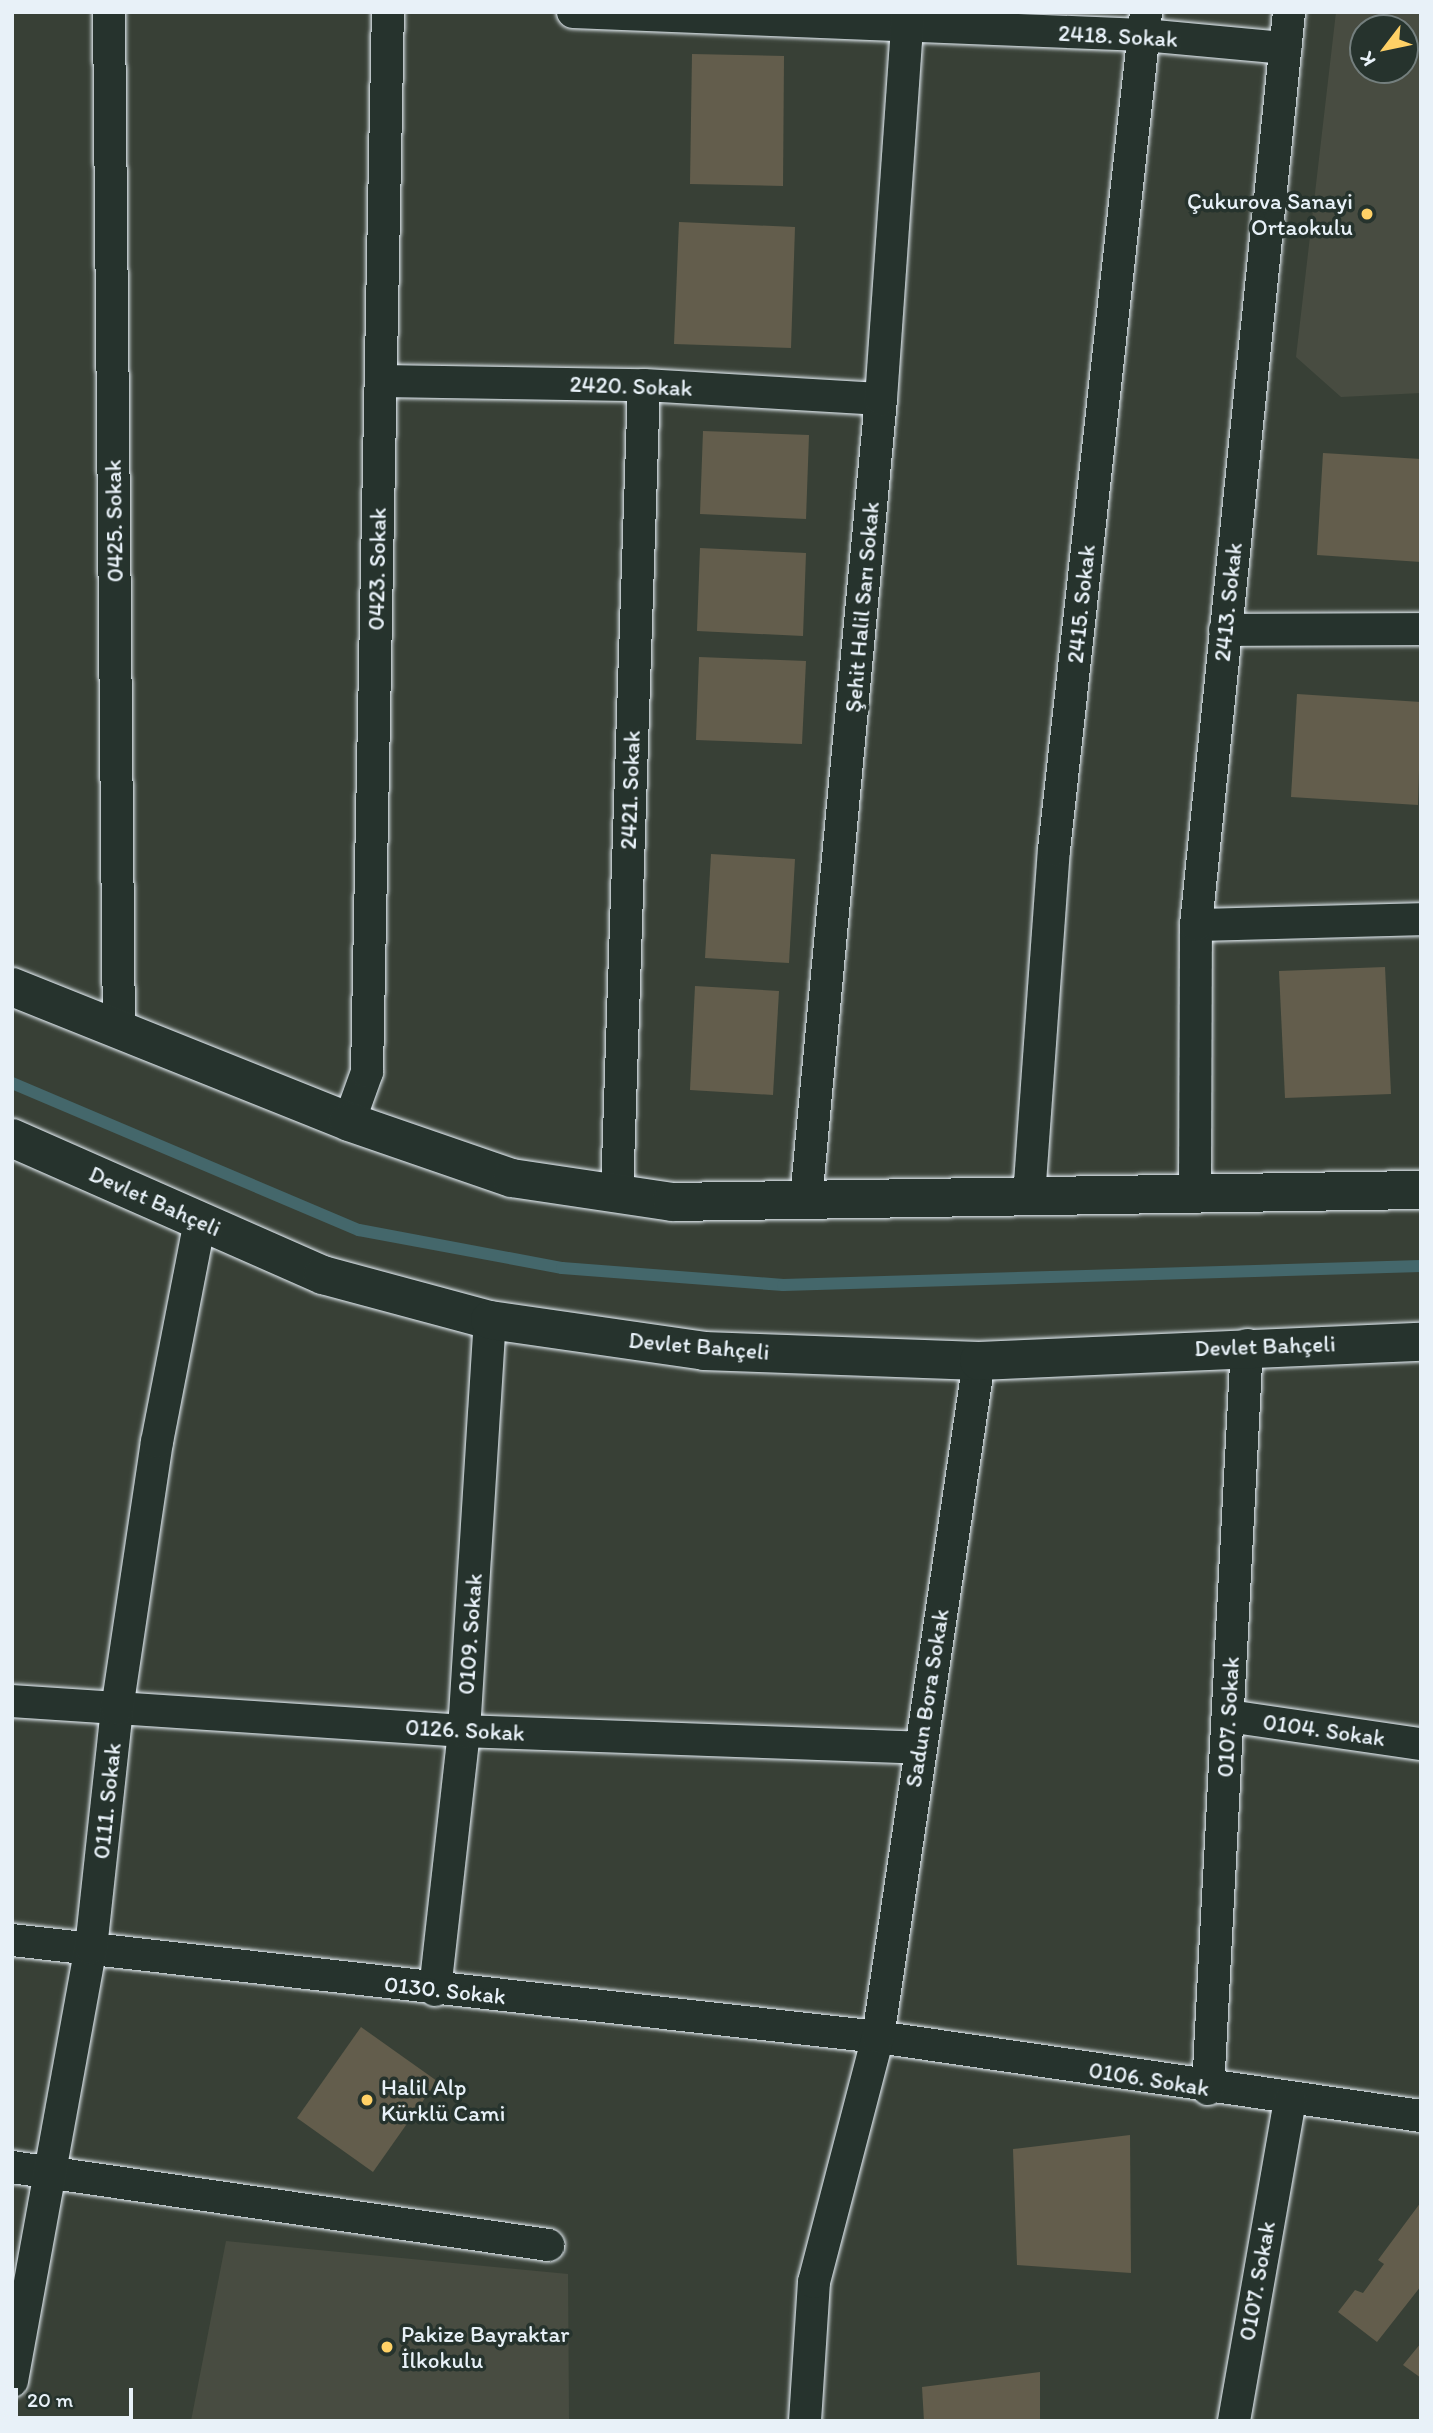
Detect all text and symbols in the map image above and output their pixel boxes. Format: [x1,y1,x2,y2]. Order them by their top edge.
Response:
north arrow [1349,14,1419,84]
street label: 2418. Sokak [1058,19,1178,53]
text: K [1354,48,1380,71]
place label: Çukurova Sanayi Ortaokulu [1187,187,1353,241]
marker: Çukurova Sanayi Ortaokulu [1359,206,1375,222]
street label: 2420. Sokak [569,370,693,402]
street label: 0425. Sokak [99,459,129,583]
street label: Şehit Halil Sarı Sokak [839,500,885,714]
street label: 0423. Sokak [362,507,392,631]
street label: 2413. Sokak [1208,541,1248,663]
street label: 2415. Sokak [1061,543,1101,665]
street label: 2421. Sokak [614,730,646,850]
street label: Devlet Bahçeli [85,1160,225,1242]
street label: Devlet Bahçeli [627,1326,771,1366]
street label: Devlet Bahçeli [1194,1330,1336,1362]
street label: 0109. Sokak [452,1572,488,1696]
street label: Sadun Bora Sokak [899,1607,955,1789]
street label: 0107. Sokak [1211,1656,1245,1778]
street label: 0104. Sokak [1261,1708,1387,1752]
street label: 0126. Sokak [405,1713,525,1747]
street label: 0111. Sokak [87,1742,127,1860]
street label: 0130. Sokak [383,1970,507,2010]
street label: 0106. Sokak [1087,2056,1211,2102]
place label: Halil Alp Kürklü Cami [381,2073,505,2127]
marker: Halil Alp Kürklü Cami [359,2092,375,2108]
street label: 0107. Sokak [1233,2219,1281,2343]
place label: Pakize Bayraktar İlkokulu [401,2320,568,2374]
marker: Pakize Bayraktar İlkokulu [379,2339,395,2355]
scale bar [18,2374,136,2418]
text: 20 m [27,2387,73,2412]

